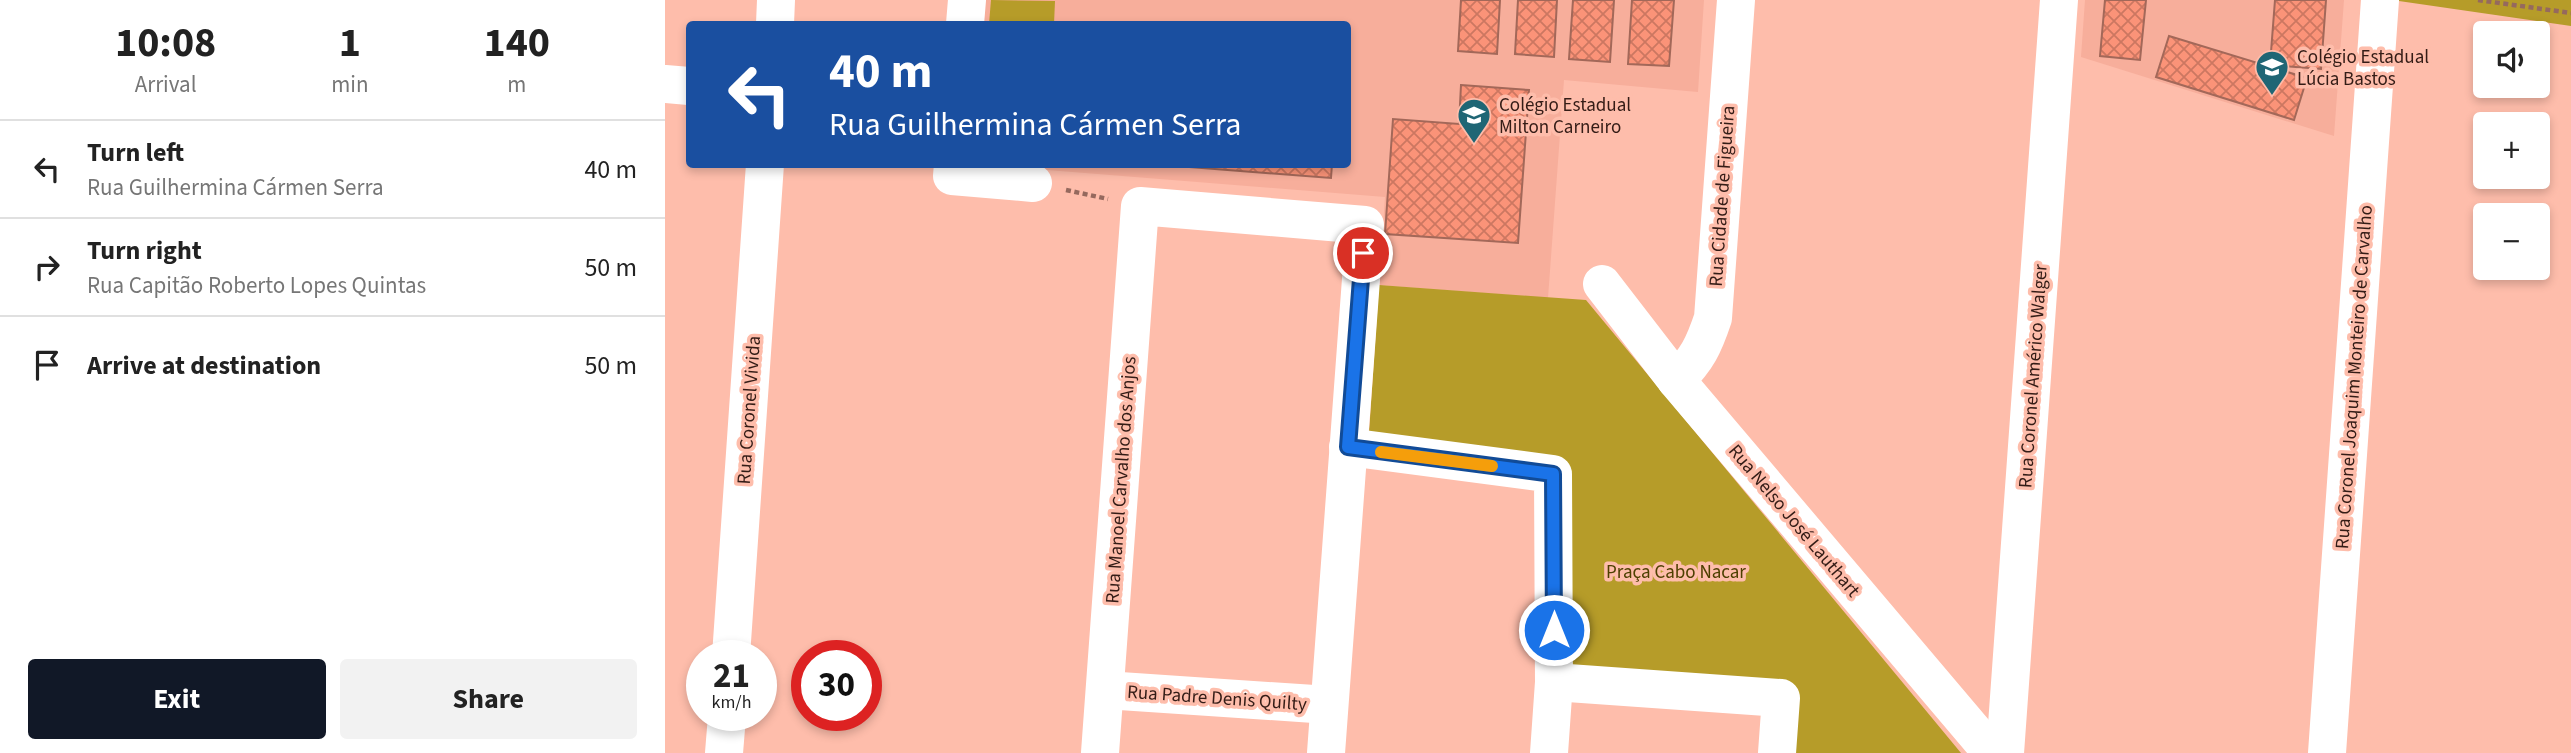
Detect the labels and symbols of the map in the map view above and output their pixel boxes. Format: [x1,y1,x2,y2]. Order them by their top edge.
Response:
place label: Colégio Estadual Lúcia Bastos [2297,44,2429,93]
school or university icon: Colégio Estadual Lúcia Bastos [2253,48,2291,97]
place label: Colégio Estadual Milton Carneiro [1499,92,1631,141]
school or university icon: Colégio Estadual Milton Carneiro [1455,96,1493,145]
street label: Rua Cidade de Figueira [1703,105,1742,288]
street label: Rua Coronel Joaquim Monteiro de Carvalho [2329,204,2380,550]
pin [1333,223,1393,283]
street label: Rua Coronel Américo Walger [2012,263,2055,489]
street label: Rua Coronel Vivida [731,335,768,485]
street label: Rua Manoel Carvalho dos Anjos [1099,356,1144,605]
street label: Rua Nelso José Lauthart [1722,439,1866,604]
park label: Praça Cabo Nacar [1606,559,1746,586]
position arrow [1517,593,1591,667]
speed limit sign: 30 [791,640,882,731]
street label: Rua Padre Denis Quilty [1126,679,1308,718]

